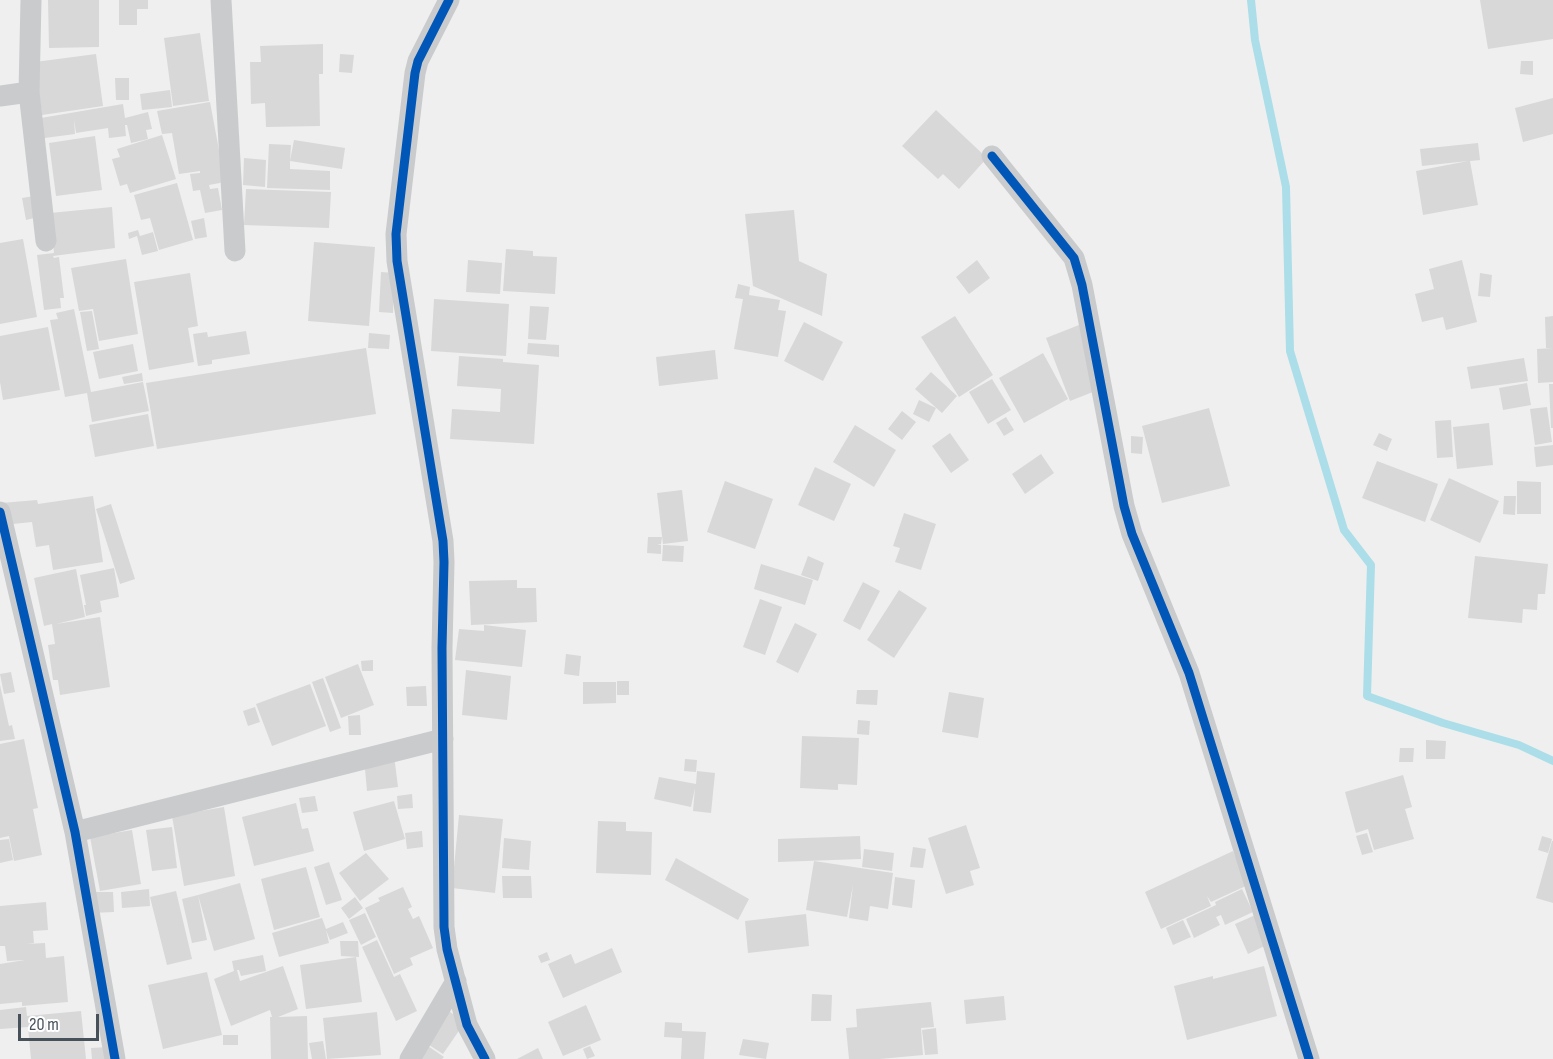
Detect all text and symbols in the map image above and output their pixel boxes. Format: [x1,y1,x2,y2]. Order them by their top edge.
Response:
scale bar [21,1002,102,1040]
text: 20 m [29,1014,59,1035]

